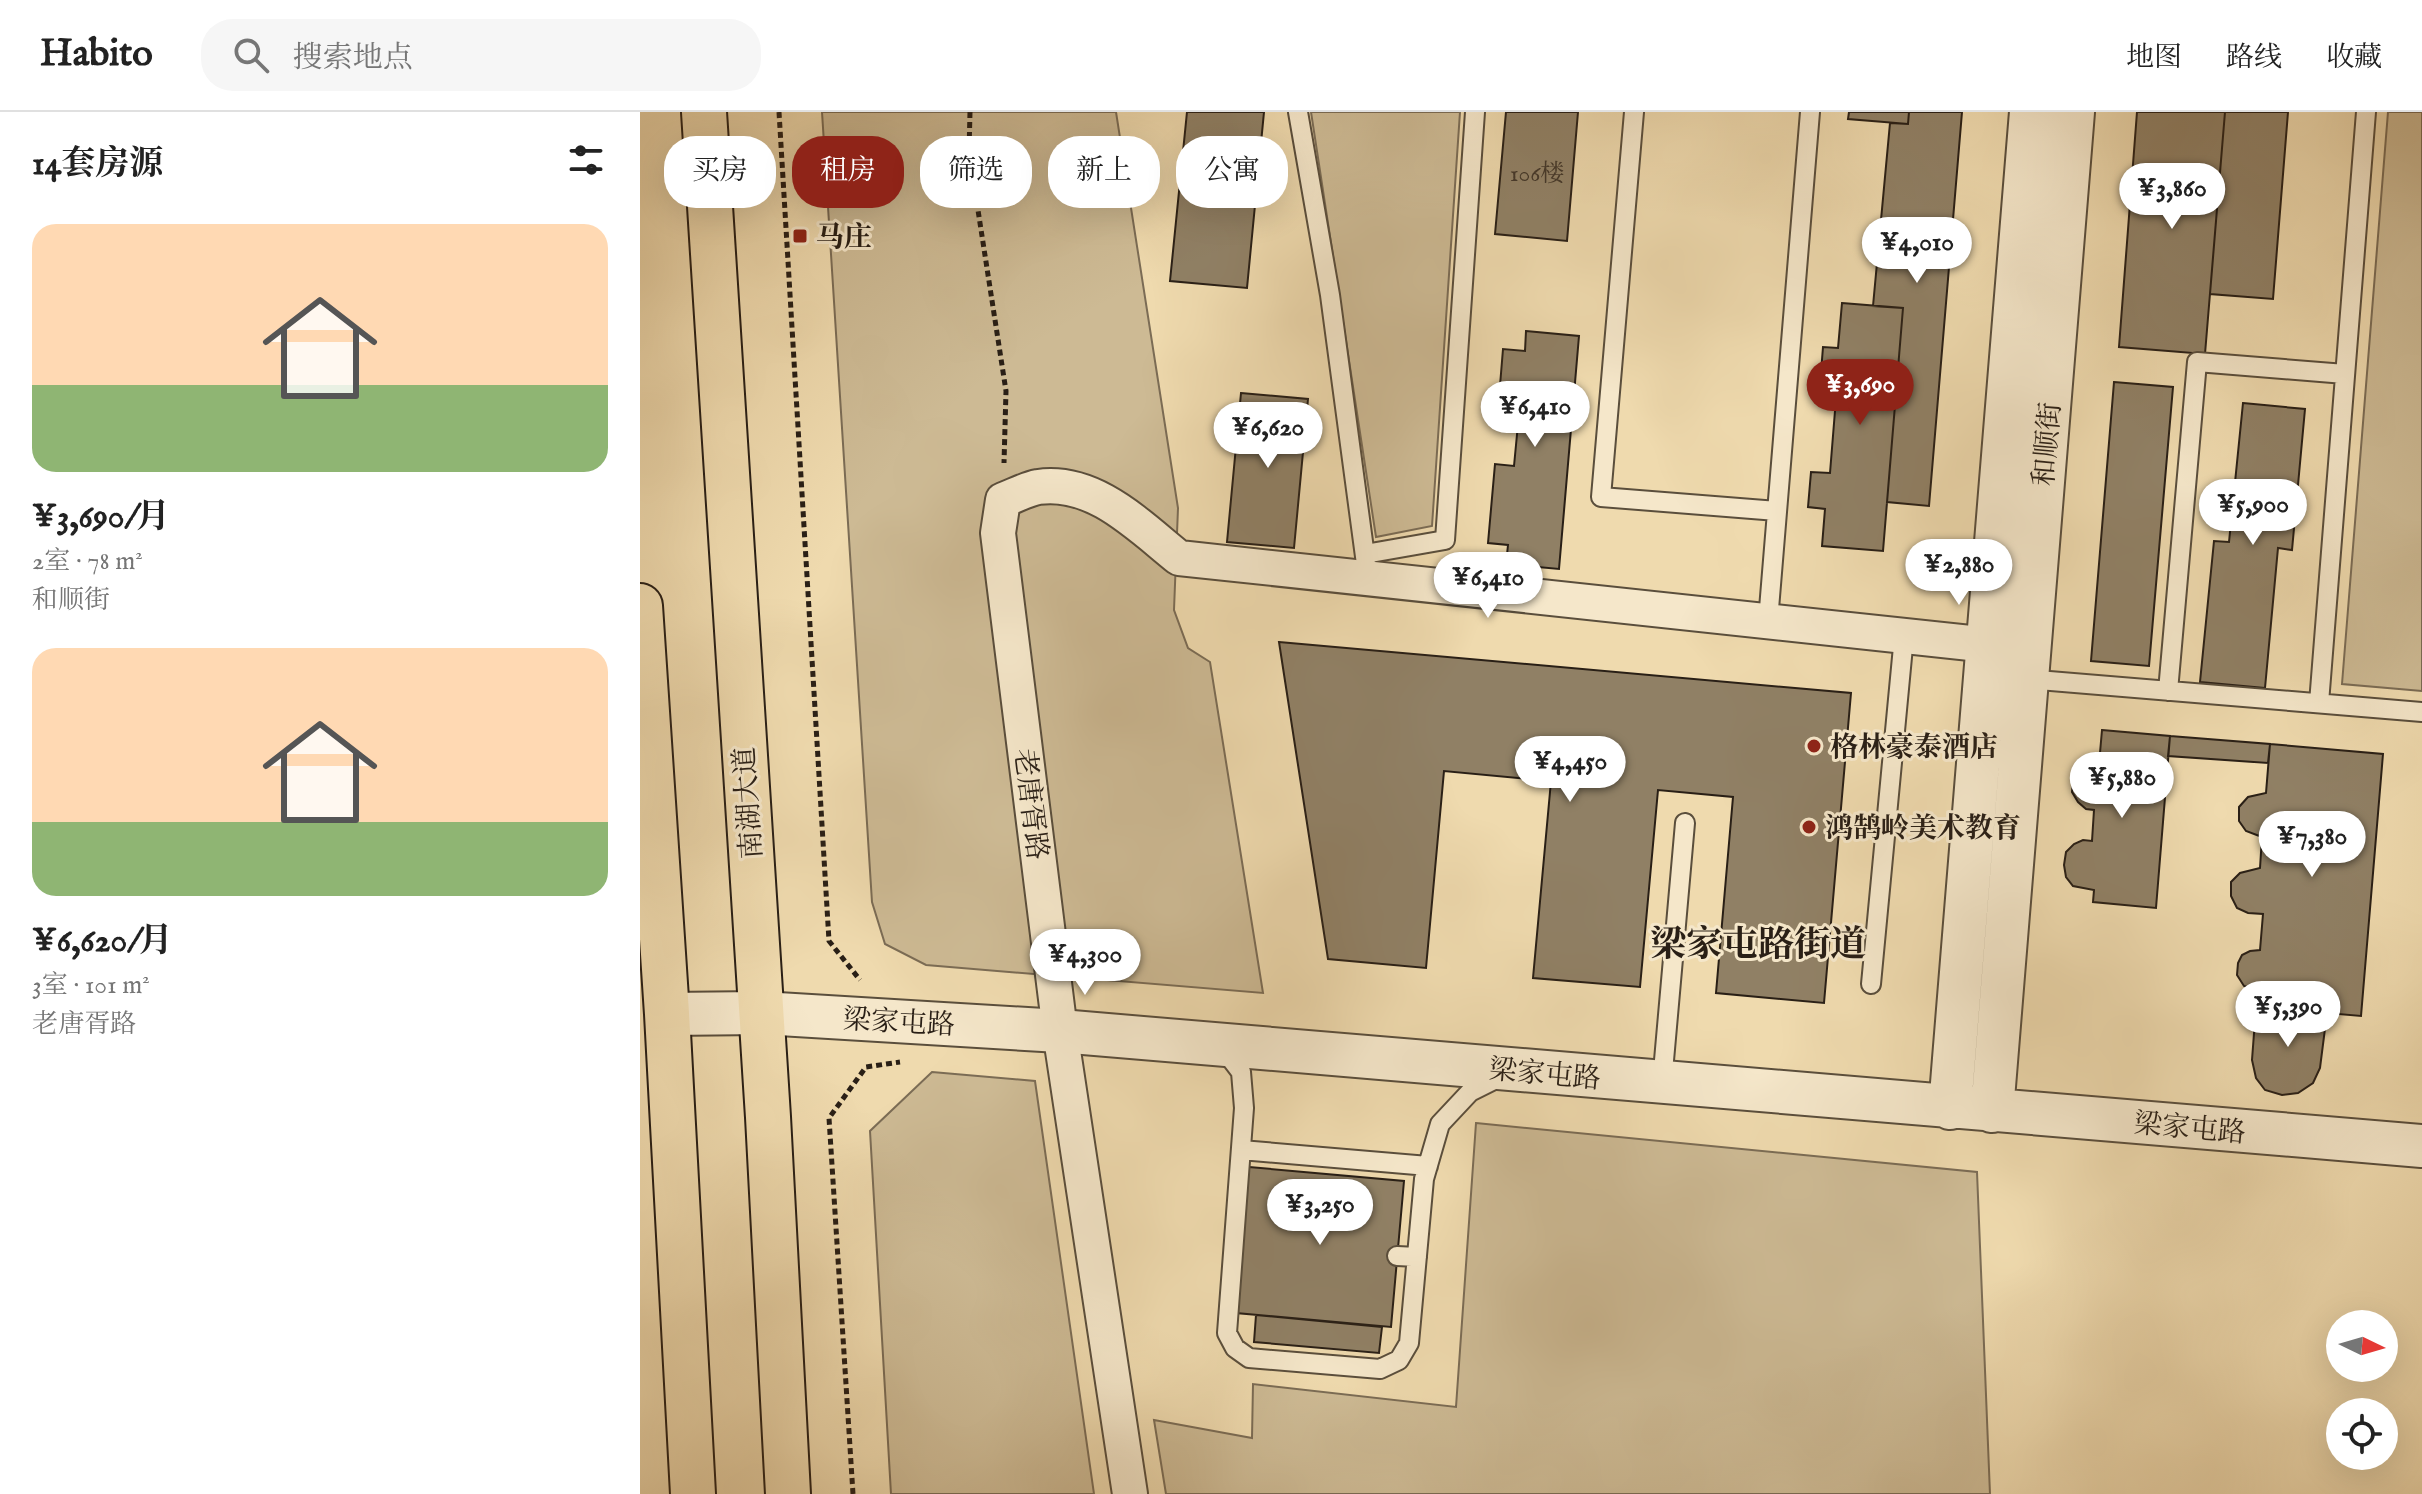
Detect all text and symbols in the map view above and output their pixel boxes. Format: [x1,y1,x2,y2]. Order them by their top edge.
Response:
search box [201,19,761,91]
text: Habito [40,31,153,79]
icon: search [229,33,273,77]
text: 搜索地点 [293,40,413,78]
text: 地图 [2126,41,2182,76]
text: 路线 [2226,41,2282,76]
text: 收藏 [2326,41,2382,76]
chip: 买房 [664,136,776,208]
chip: 租房 [792,136,904,208]
chip: 筛选 [920,136,1032,208]
chip: 新上 [1048,136,1160,208]
chip: 公寓 [1176,136,1288,208]
icon: filters [564,138,608,182]
text: 14套房源 [32,143,163,186]
house number: 106楼 [1510,159,1564,190]
pin: ¥3,860 [2107,163,2237,231]
text: ¥3,860 [2137,172,2207,205]
pin: ¥4,010 [1852,217,1982,285]
place label: 马庄 [816,221,872,256]
text: ¥4,010 [1880,226,1954,259]
marker: 马庄 [791,227,809,245]
icon: home [248,276,392,420]
pin: ¥3,690 [1795,359,1925,427]
text: ¥3,690 [1825,368,1895,401]
pin: ¥6,410 [1470,381,1600,449]
text: ¥6,410 [1499,390,1571,423]
street label: 和顺街 [2027,401,2070,488]
pin: ¥6,620 [1203,402,1333,470]
text: ¥6,620 [1232,411,1304,444]
pin: ¥5,900 [2188,479,2318,547]
text: ¥5,900 [2217,488,2289,521]
text: ¥3,690/月 [32,496,170,539]
pin: ¥2,880 [1894,539,2024,607]
text: 2室 · 78 m² [32,545,143,578]
text: ¥2,880 [1923,548,1995,581]
pin: ¥6,410 [1423,552,1553,620]
text: ¥6,410 [1452,561,1524,594]
text: 和顺街 [32,584,110,617]
icon: home [248,700,392,844]
place label: 格林豪泰酒店 [1830,731,1998,766]
pin: ¥4,450 [1505,736,1635,804]
marker: 格林豪泰酒店 [1805,737,1823,755]
text: ¥4,450 [1533,745,1607,778]
street label: 南湖大道 [728,746,771,860]
street label: 老唐胥路 [1005,747,1054,862]
pin: ¥5,880 [2057,752,2187,820]
text: ¥5,880 [2088,761,2156,794]
pin: ¥7,380 [2247,811,2377,879]
place label: 鸿鹄岭美术教育 [1825,812,2021,847]
marker: 鸿鹄岭美术教育 [1800,818,1818,836]
text: ¥7,380 [2277,820,2347,853]
text: ¥6,620/月 [32,920,173,963]
district label: 梁家屯路街道 [1650,923,1866,969]
pin: ¥4,300 [1020,929,1150,997]
text: ¥4,300 [1048,938,1122,971]
text: 3室 · 101 m² [32,969,150,1002]
pin: ¥5,390 [2223,981,2353,1049]
text: ¥5,390 [2253,990,2323,1023]
street label: 梁家屯路 [842,1003,956,1044]
text: 老唐胥路 [32,1008,136,1041]
street label: 梁家屯路 [1487,1053,1602,1098]
street label: 梁家屯路 [2132,1107,2247,1152]
pin: ¥3,250 [1255,1179,1385,1247]
text: ¥3,250 [1285,1188,1355,1221]
north arrow [2326,1310,2398,1382]
map controls [2326,1310,2398,1470]
button: locate [2326,1398,2398,1470]

